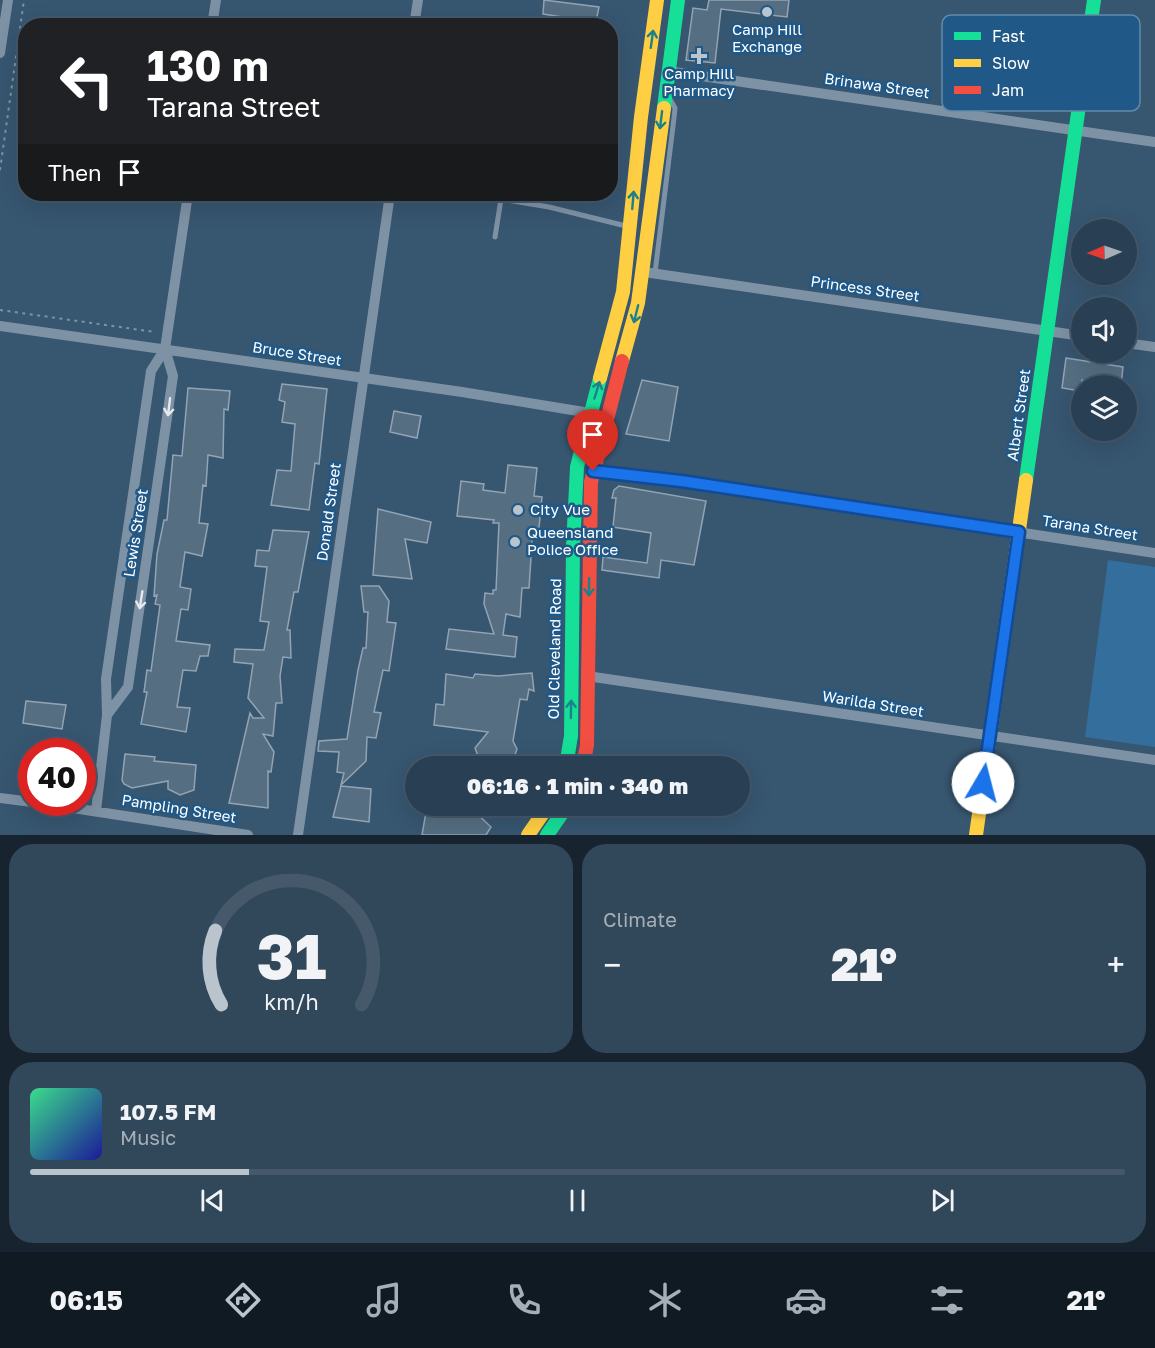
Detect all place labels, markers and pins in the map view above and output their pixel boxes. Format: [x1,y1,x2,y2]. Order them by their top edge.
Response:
marker: Camp Hill Exchange [760,5,774,19]
place label: Camp Hill Exchange [732,20,802,55]
marker: Camp Hill Pharmacy [692,49,706,63]
place label: Camp Hill Pharmacy [663,64,735,99]
pin [567,409,618,471]
place label: City Vue [530,500,590,518]
marker: City Vue [511,503,525,517]
place label: Queensland Police Office [527,523,619,558]
marker: Queensland Police Office [508,535,522,549]

